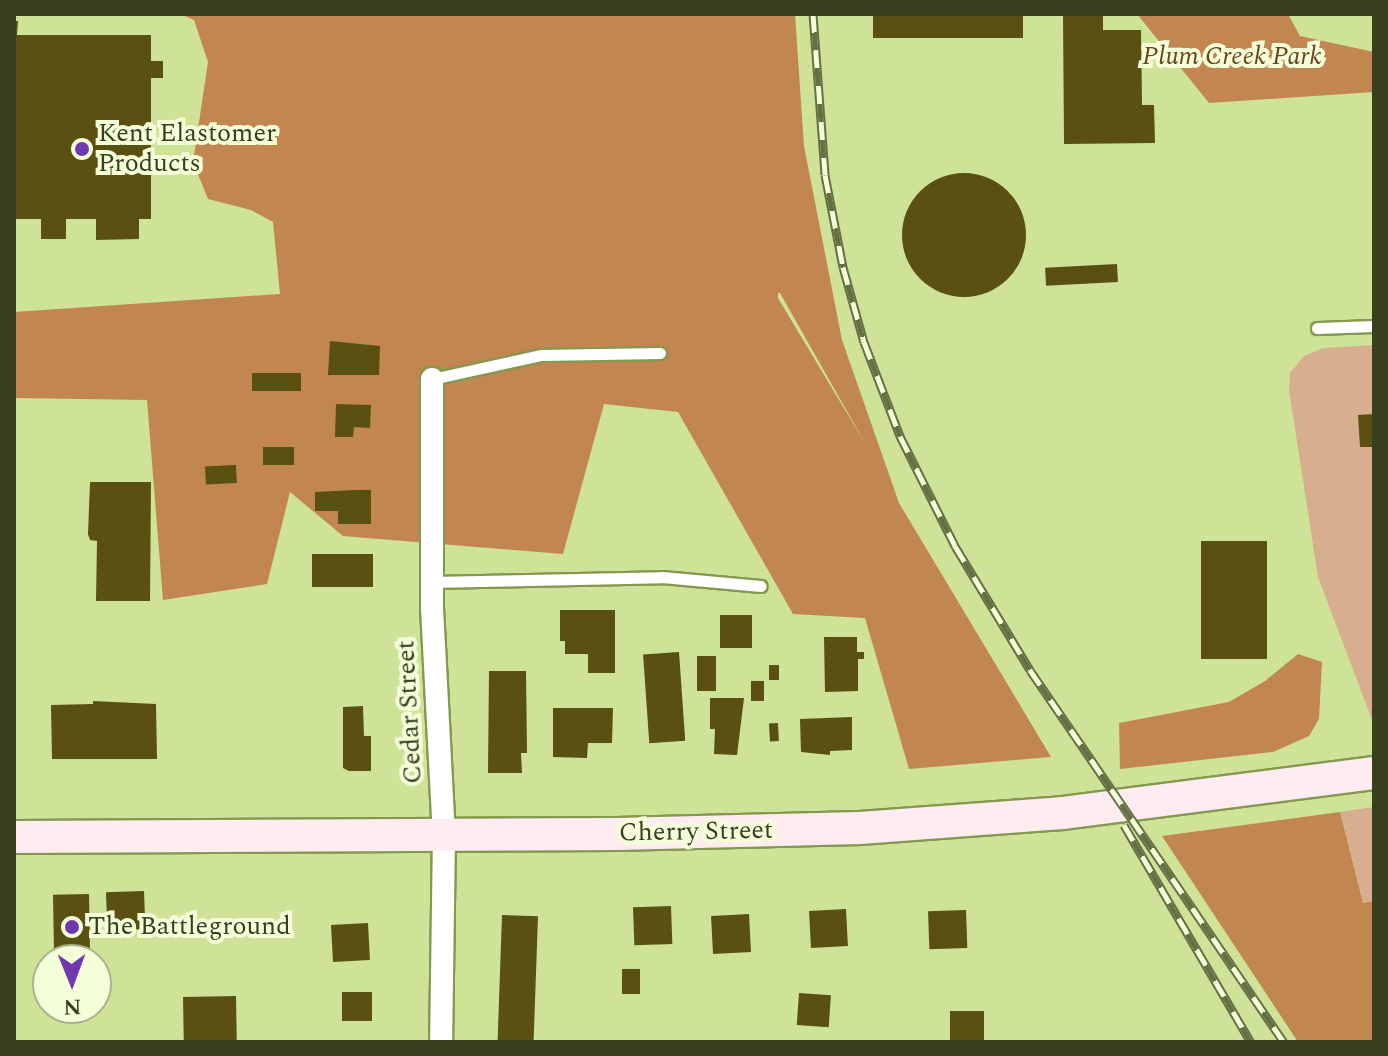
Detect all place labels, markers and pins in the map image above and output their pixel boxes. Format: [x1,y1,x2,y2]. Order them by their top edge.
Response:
place label: Kent Elastomer Products [98,118,276,180]
marker: Kent Elastomer Products [73,140,91,158]
place label: The Battleground [88,911,291,943]
marker: The Battleground [63,918,81,936]

